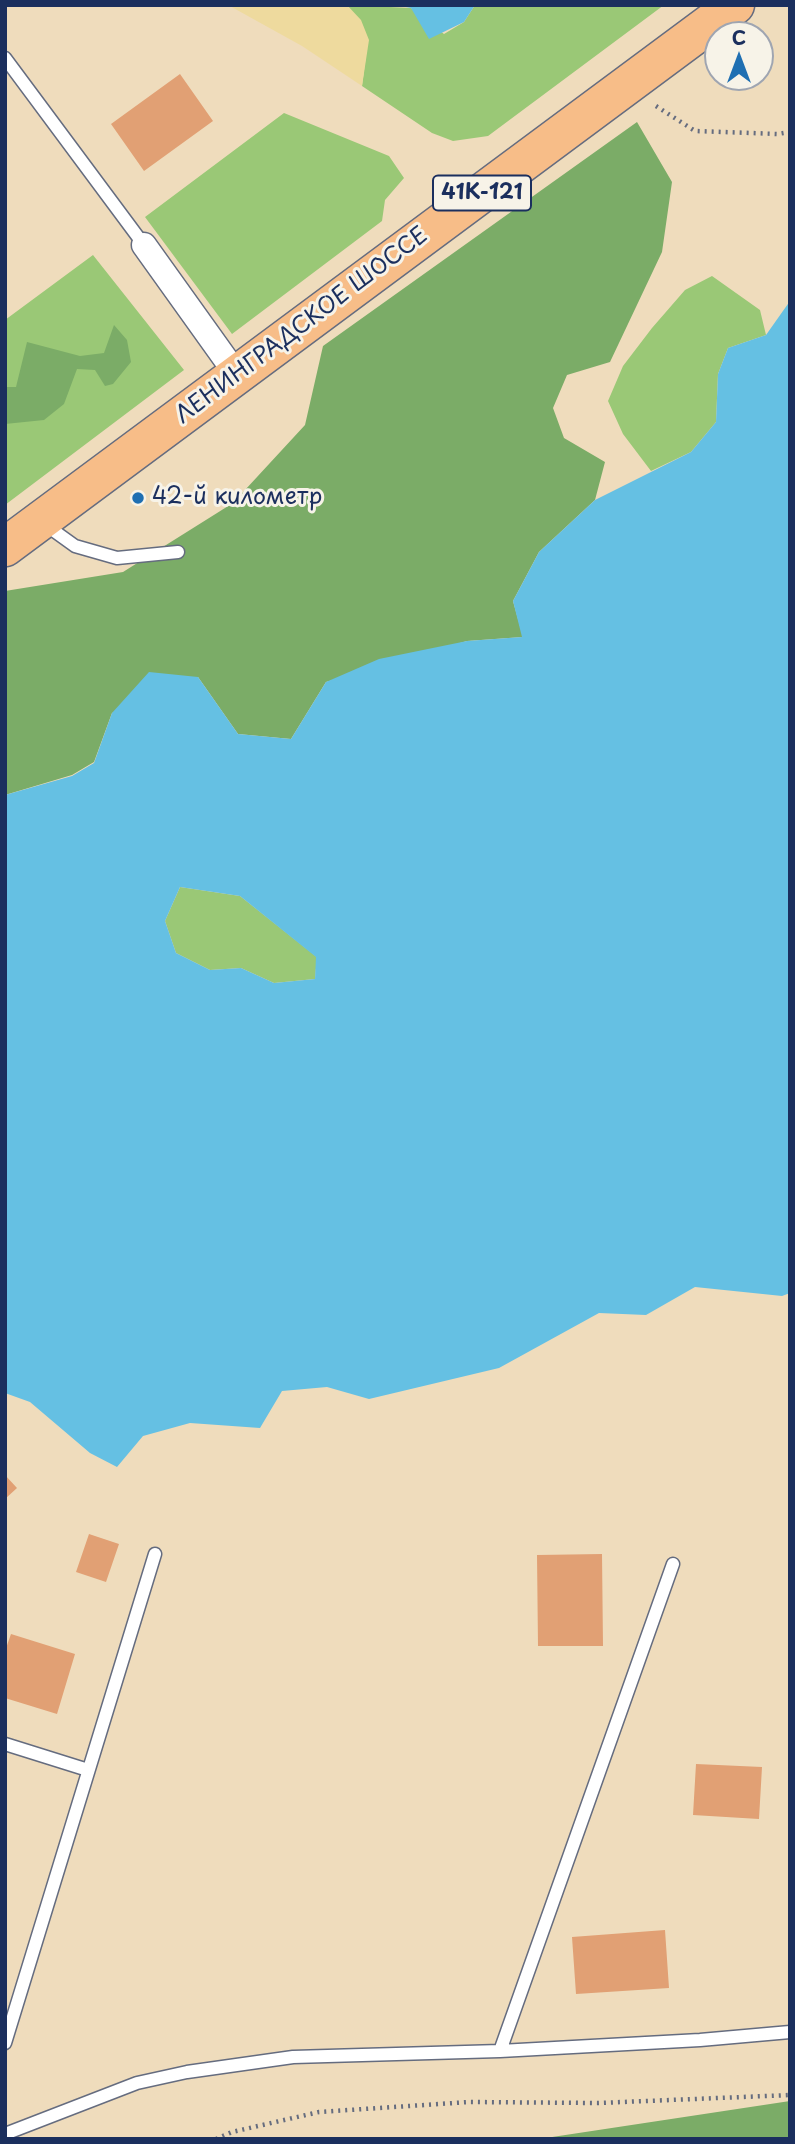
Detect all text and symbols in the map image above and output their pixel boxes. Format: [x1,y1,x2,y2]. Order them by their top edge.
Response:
north arrow [704,21,774,91]
text: С [732,23,746,51]
road number: 41К-121 [433,176,531,210]
street label: ЛЕНИНГРАДСКОЕ ШОССЕ [170,222,434,430]
place label: 42-й километр [152,484,322,512]
marker: 42-й километр [130,490,146,506]

